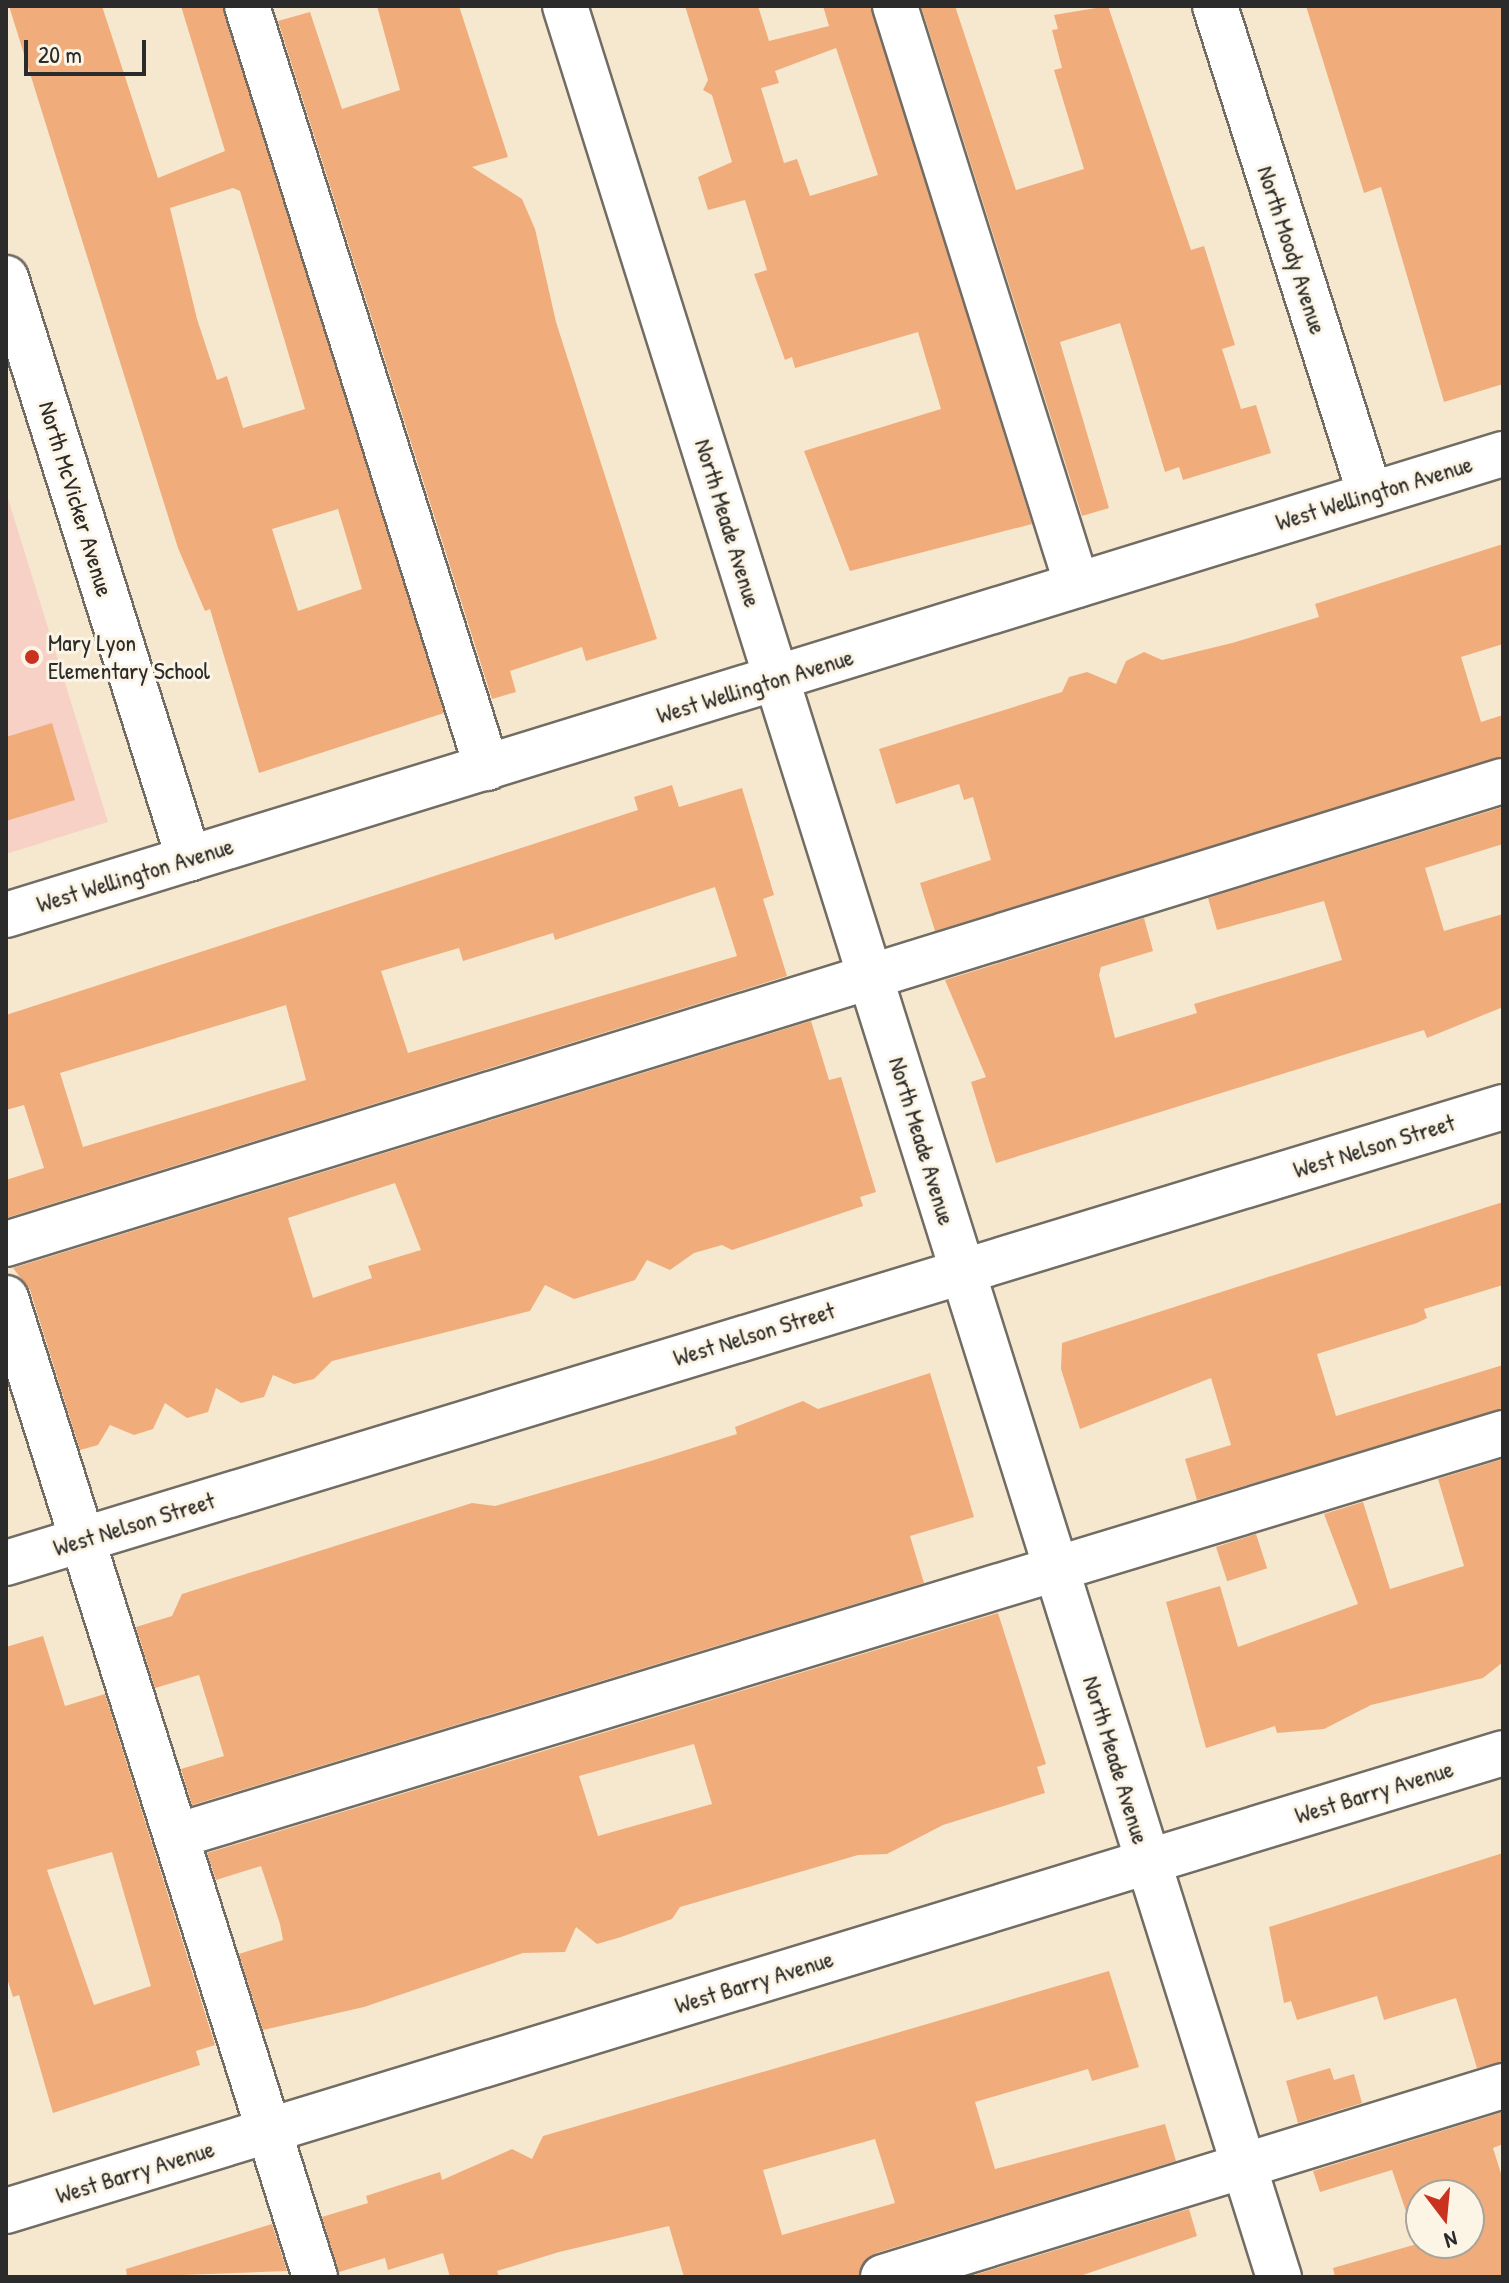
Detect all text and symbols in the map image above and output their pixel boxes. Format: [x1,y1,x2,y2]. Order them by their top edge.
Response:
scale bar [28,24,150,74]
text: 20 m [38,38,82,70]
street label: North Moody Avenue [1251,162,1333,338]
street label: North McVicker Avenue [33,398,119,600]
street label: North Meade Avenue [689,436,767,610]
street label: West Wellington Avenue [1272,449,1476,537]
place label: Mary Lyon Elementary School [48,629,210,685]
street label: West Wellington Avenue [653,642,857,730]
marker: Mary Lyon Elementary School [23,648,41,666]
street label: West Wellington Avenue [33,831,237,919]
street label: North Meade Avenue [883,1054,961,1228]
street label: West Nelson Street [1290,1108,1458,1184]
street label: West Nelson Street [670,1296,838,1372]
street label: West Nelson Street [50,1486,218,1562]
street label: North Meade Avenue [1077,1673,1155,1847]
street label: West Barry Avenue [1291,1754,1457,1830]
street label: West Barry Avenue [671,1944,837,2020]
street label: West Barry Avenue [52,2134,218,2210]
north arrow [1405,2179,1485,2259]
text: N [1441,2224,1461,2256]

